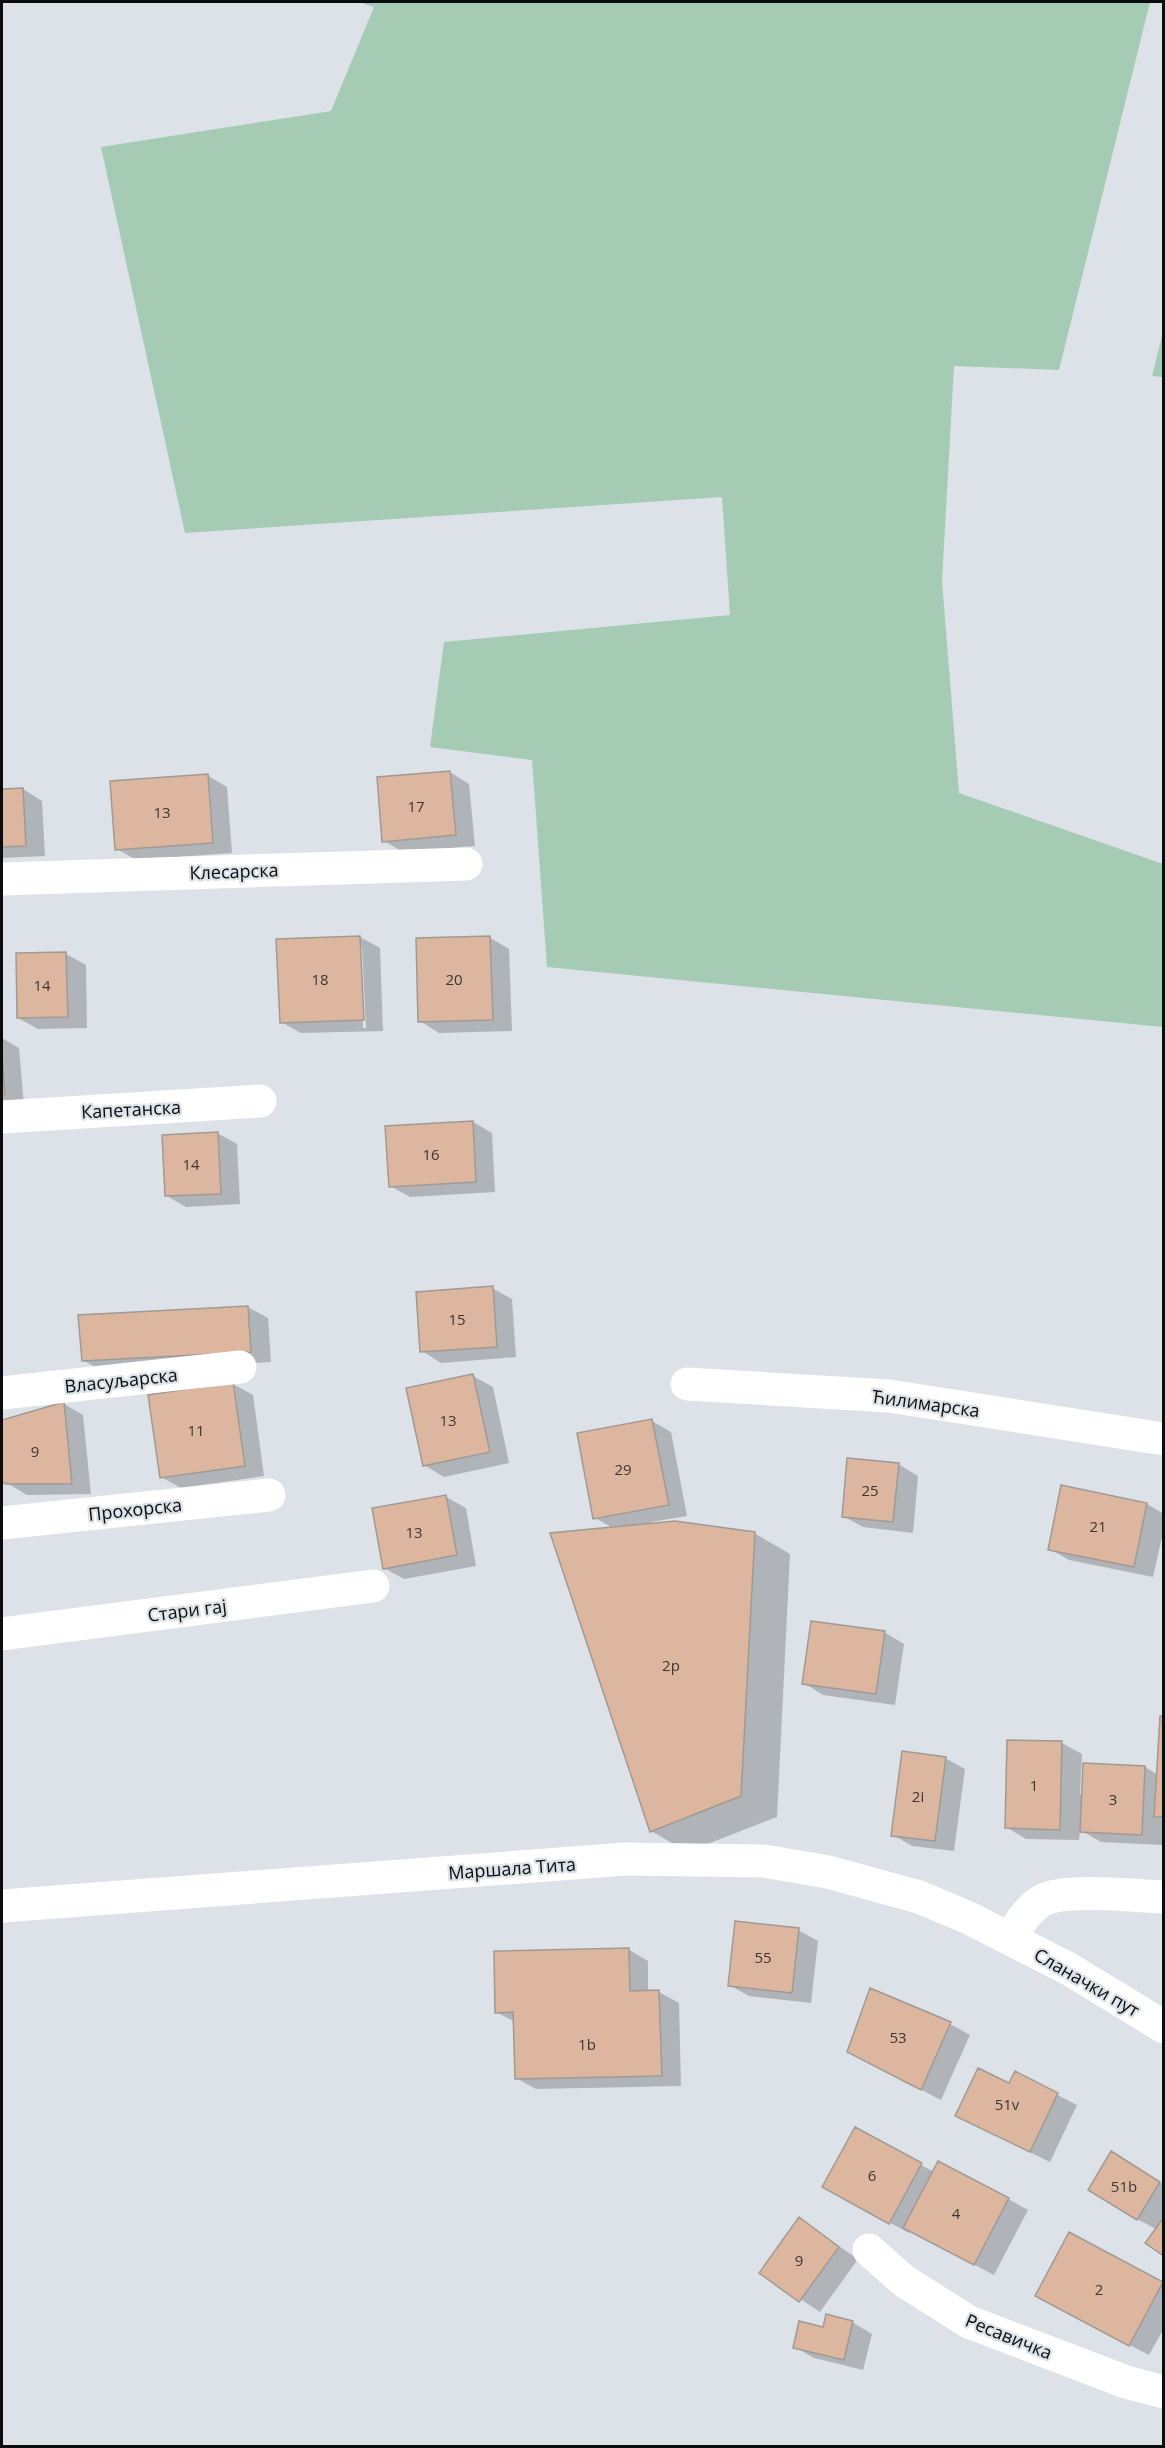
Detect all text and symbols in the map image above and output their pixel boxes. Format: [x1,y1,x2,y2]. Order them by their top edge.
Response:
house number: 17 [407,796,425,816]
house number: 13 [153,802,171,822]
street label: Клесарска [189,857,279,885]
house number: 18 [311,969,329,989]
house number: 20 [445,969,463,989]
house number: 14 [33,975,51,995]
street label: Капетанска [80,1094,182,1124]
house number: 16 [422,1144,440,1164]
house number: 14 [182,1154,200,1174]
house number: 15 [448,1309,466,1329]
street label: Власуљарска [63,1362,179,1398]
street label: Ћилимарска [871,1384,981,1422]
house number: 13 [439,1410,457,1430]
house number: 11 [187,1420,205,1440]
house number: 9 [31,1441,39,1461]
house number: 29 [614,1459,632,1479]
house number: 25 [861,1480,879,1500]
street label: Прохорска [87,1492,183,1526]
house number: 21 [1089,1516,1107,1536]
house number: 13 [405,1522,423,1542]
street label: Стари гај [146,1593,228,1627]
house number: 2p [662,1655,680,1675]
house number: 1 [1030,1775,1038,1795]
house number: 2i [912,1786,924,1806]
house number: 3 [1109,1789,1117,1809]
street label: Маршала Тита [447,1852,577,1884]
street label: Сланачки пут [1030,1942,1145,2022]
house number: 55 [754,1947,772,1967]
house number: 53 [889,2027,907,2047]
house number: 1b [578,2034,596,2054]
house number: 51v [995,2094,1020,2114]
house number: 6 [868,2165,876,2185]
house number: 51b [1111,2176,1137,2196]
house number: 4 [952,2203,961,2223]
house number: 9 [795,2250,803,2270]
house number: 2 [1095,2279,1103,2299]
street label: Ресавичка [962,2308,1056,2364]

